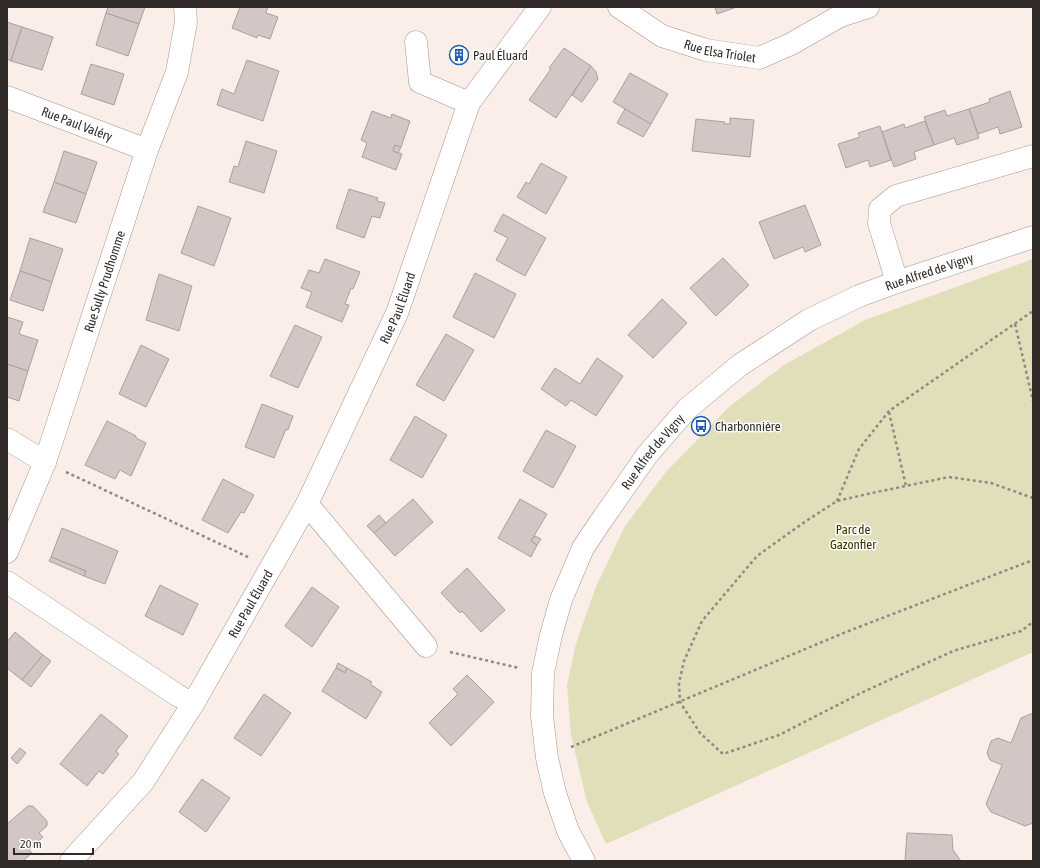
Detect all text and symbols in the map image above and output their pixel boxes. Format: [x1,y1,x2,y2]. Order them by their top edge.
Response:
street label: Rue Elsa Triolet [682,36,757,65]
building icon: Paul Éluard [448,44,470,66]
place label: Paul Éluard [473,48,528,63]
street label: Rue Paul Valéry [40,103,115,144]
street label: Rue Sully Prudhomme [81,228,128,334]
street label: Rue Alfred de Vigny [883,250,976,293]
street label: Rue Paul Éluard [376,270,418,346]
street label: Rue Alfred de Vigny [618,410,687,492]
bus stop icon: Charbonnière [690,415,712,437]
place label: Charbonnière [715,419,781,434]
park label: Parc de Gazonfier [830,522,876,552]
street label: Rue Paul Éluard [225,567,275,640]
scale bar [14,830,93,856]
text: 20 m [20,837,42,851]

